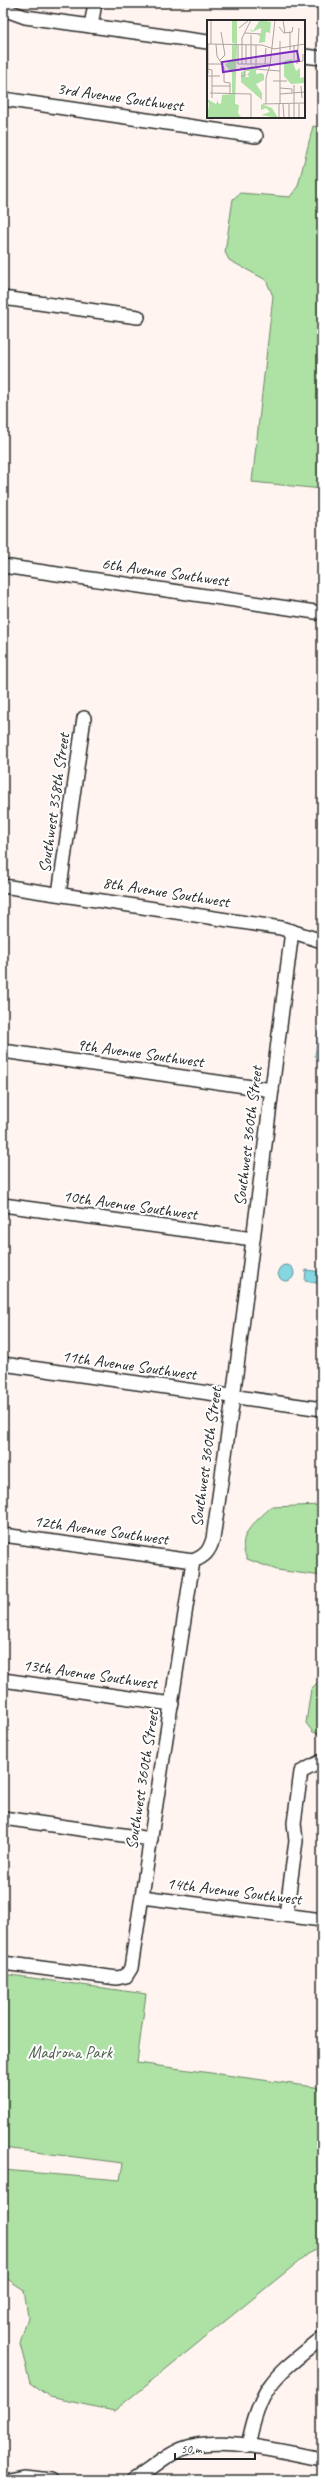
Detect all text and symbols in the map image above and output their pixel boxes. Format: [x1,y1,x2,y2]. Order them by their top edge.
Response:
inset map [207,20,305,118]
street label: 3rd Avenue Southwest [56,78,187,117]
street label: 6th Avenue Southwest [100,553,232,592]
street label: Southwest 358th Street [34,730,75,874]
street label: 8th Avenue Southwest [101,872,233,913]
street label: 9th Avenue Southwest [75,1034,207,1073]
street label: Southwest 360th Street [229,1063,267,1207]
street label: 10th Avenue Southwest [61,1185,201,1225]
street label: 11th Avenue Southwest [60,1345,200,1385]
street label: Southwest 360th Street [186,1384,227,1528]
street label: 12th Avenue Southwest [32,1510,172,1550]
street label: 13th Avenue Southwest [21,1654,161,1694]
street label: Southwest 360th Street [121,1707,164,1851]
street label: 14th Avenue Southwest [165,1872,305,1910]
park label: Madrona Park [28,2042,114,2063]
scale bar [175,2435,255,2461]
text: 50 m [181,2441,203,2457]

